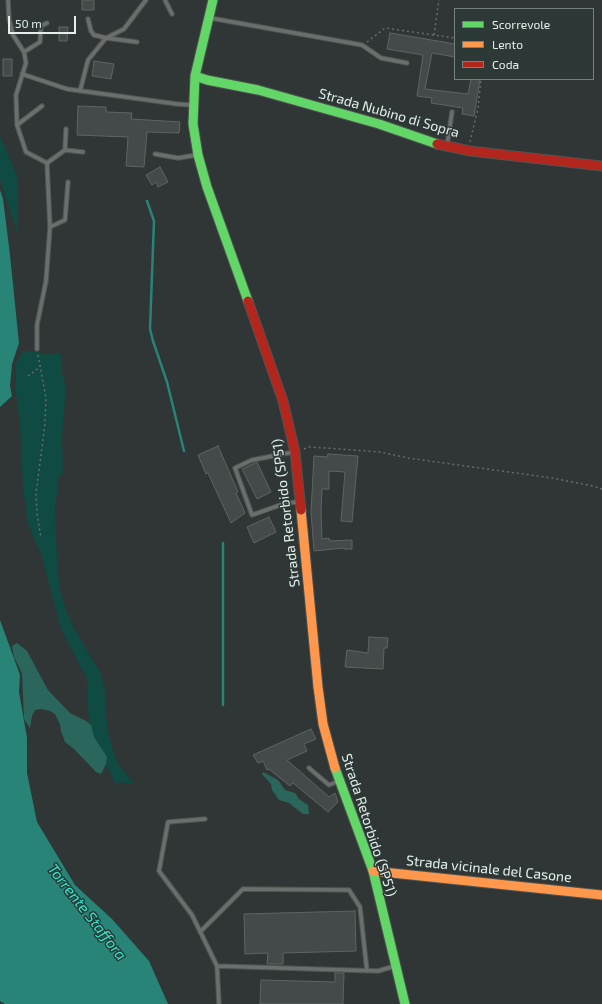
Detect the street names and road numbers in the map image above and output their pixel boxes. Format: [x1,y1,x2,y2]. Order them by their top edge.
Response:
street label: Strada Nubino di Sopra [317,85,461,141]
street label: Strada Retorbido (SP51) [269,438,303,588]
street label: Strada Retorbido (SP51) [338,751,400,899]
street label: Strada vicinale del Casone [405,852,573,886]

